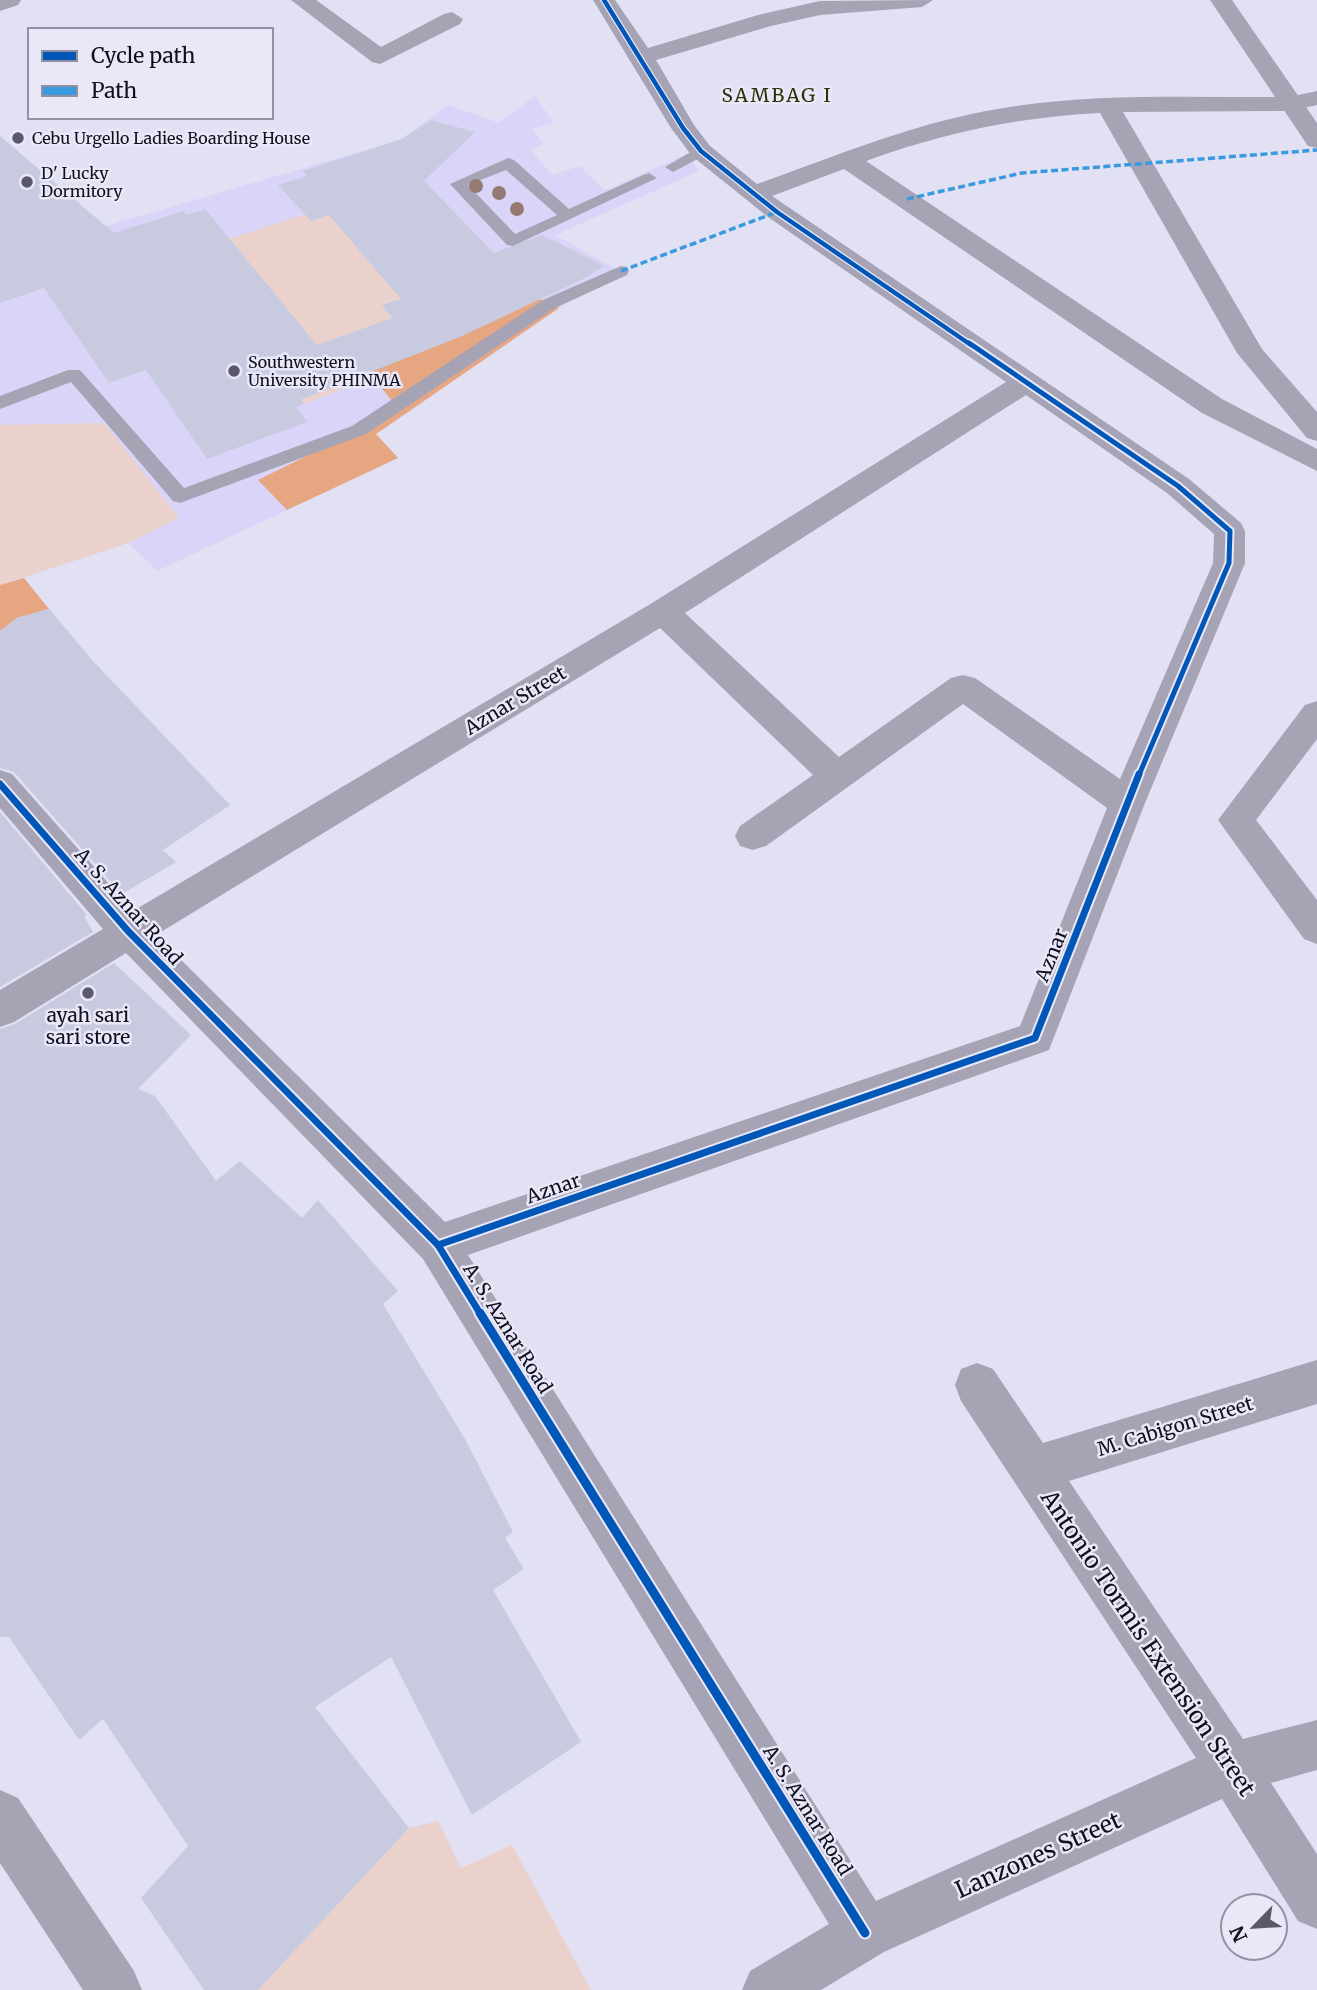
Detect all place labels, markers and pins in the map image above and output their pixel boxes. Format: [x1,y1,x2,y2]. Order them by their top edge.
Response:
place label: Cebu Urgello Ladies Boarding House [32,128,310,148]
marker: Cebu Urgello Ladies Boarding House [10,130,26,146]
place label: D' Lucky Dormitory [41,163,123,201]
marker: D' Lucky Dormitory [19,174,35,190]
place label: Southwestern University PHINMA [248,352,401,390]
marker: Southwestern University PHINMA [226,363,242,379]
marker: ayah sari sari store [80,985,96,1001]
place label: ayah sari sari store [46,1003,130,1049]

